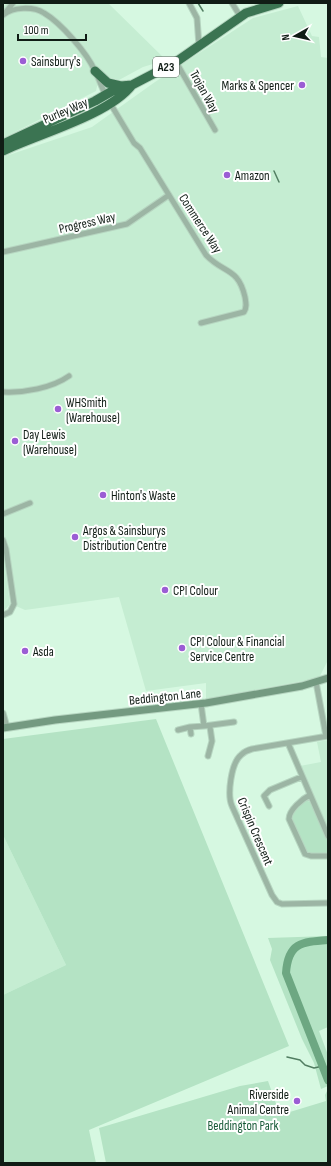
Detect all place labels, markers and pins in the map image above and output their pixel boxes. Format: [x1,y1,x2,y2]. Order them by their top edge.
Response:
place label: Sainsbury's [31,54,81,70]
marker: Sainsbury's [18,56,28,66]
place label: Marks & Spencer [222,78,294,94]
marker: Marks & Spencer [297,80,307,90]
place label: Amazon [234,168,270,184]
marker: Amazon [222,170,232,180]
place label: WHSmith (Warehouse) [66,395,120,426]
marker: WHSmith (Warehouse) [53,404,63,414]
place label: Day Lewis (Warehouse) [23,427,77,458]
marker: Day Lewis (Warehouse) [10,436,20,446]
place label: Hinton's Waste [111,488,176,504]
marker: Hinton's Waste [98,490,108,500]
place label: Argos & Sainsburys Distribution Centre [82,523,167,554]
marker: Argos & Sainsburys Distribution Centre [70,532,80,542]
place label: CPI Colour [173,583,218,599]
marker: CPI Colour [160,585,170,595]
place label: CPI Colour & Financial Service Centre [190,634,284,665]
marker: CPI Colour & Financial Service Centre [177,643,187,653]
place label: Asda [32,644,54,660]
marker: Asda [20,646,30,656]
place label: Riverside Animal Centre [227,1087,289,1118]
marker: Riverside Animal Centre [292,1096,302,1106]

